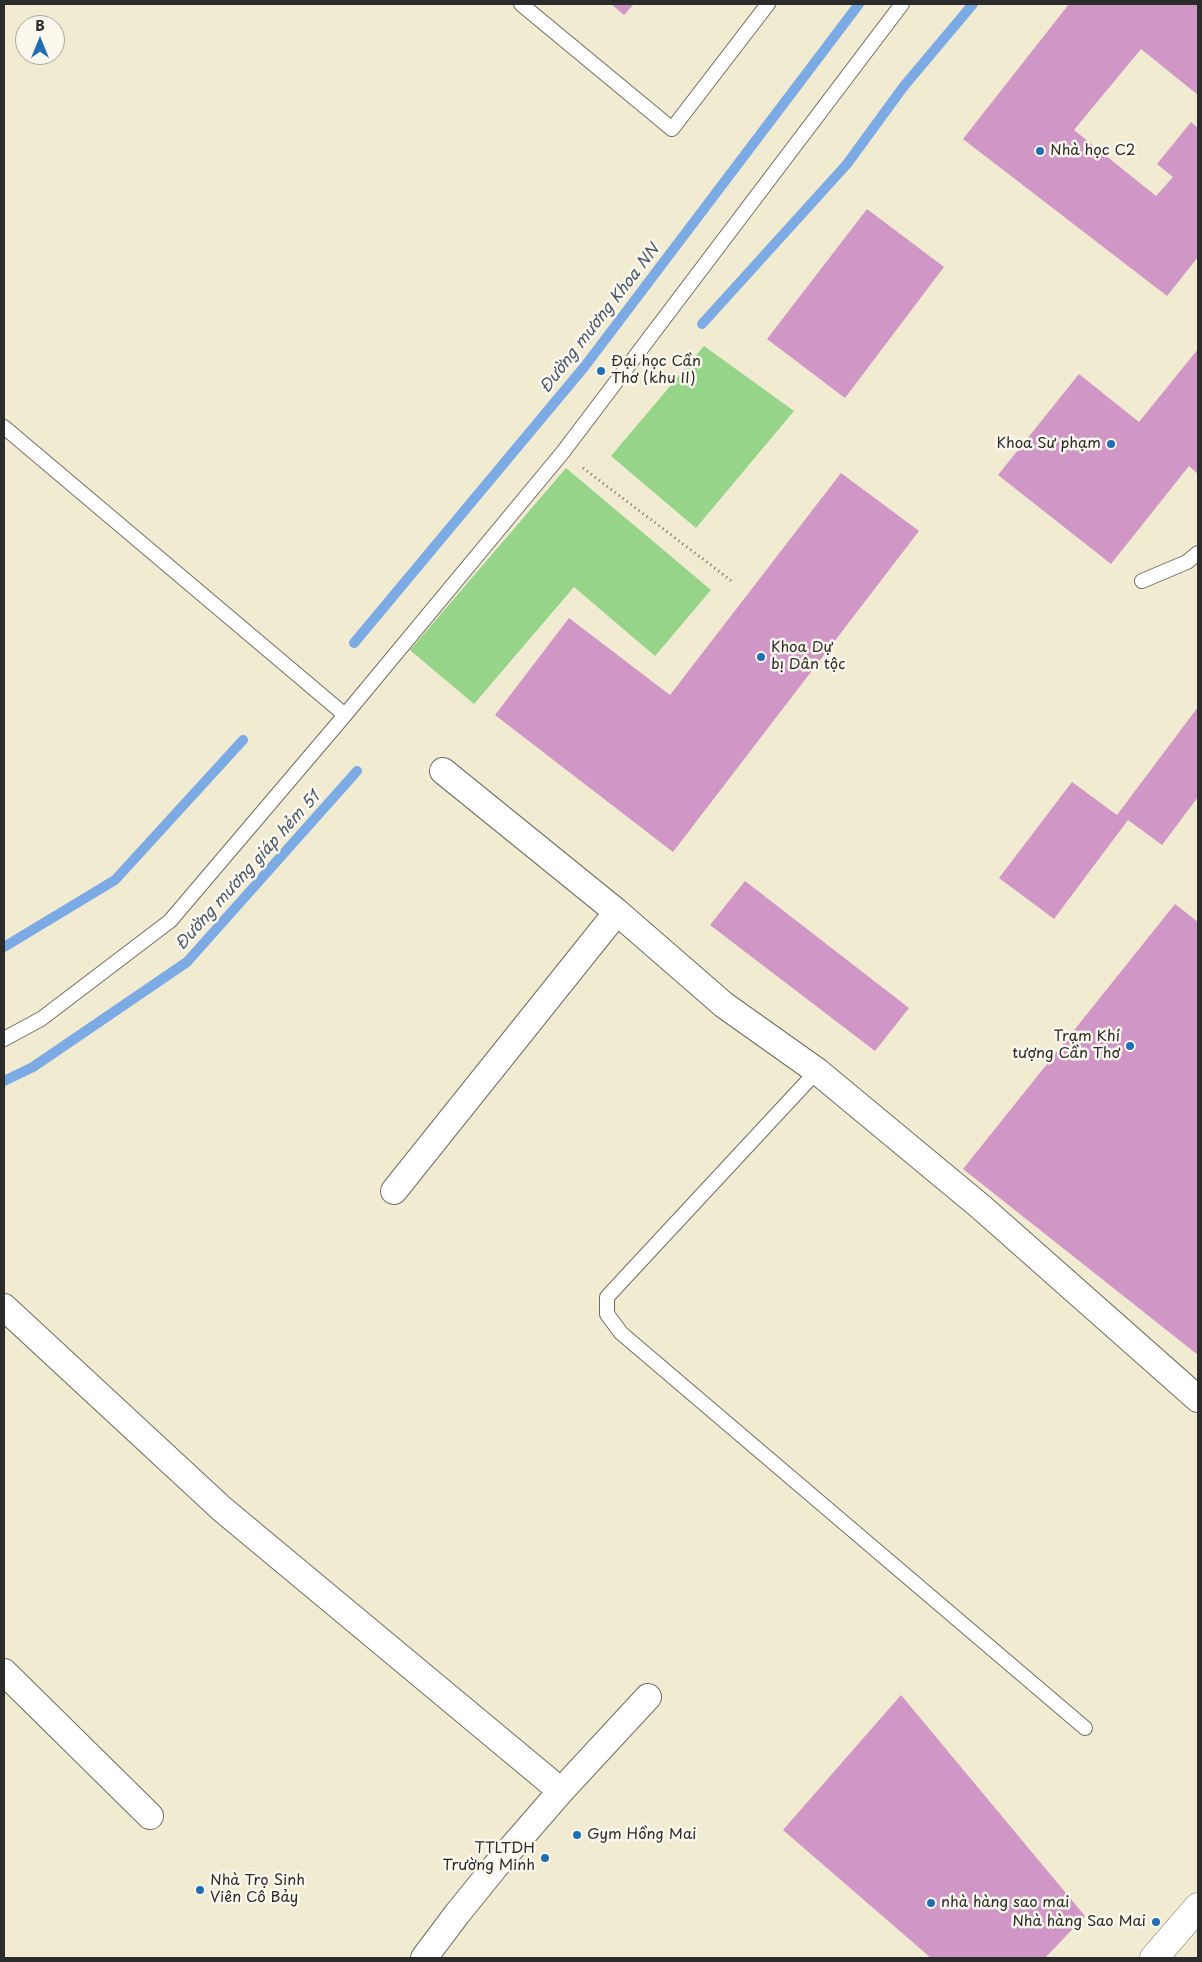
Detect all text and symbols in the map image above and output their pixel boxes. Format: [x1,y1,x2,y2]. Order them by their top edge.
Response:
north arrow [15,15,65,65]
text: B [35,15,45,36]
place label: Nhà học C2 [1050,142,1135,160]
marker: Nhà học C2 [1034,145,1046,157]
water label: Đường mương Khoa NN [536,241,664,397]
place label: Đại học Cần Thơ (khu II) [611,353,701,388]
marker: Đại học Cần Thơ (khu II) [595,365,607,377]
place label: Khoa Sư phạm [997,435,1101,453]
marker: Khoa Sư phạm [1105,438,1117,450]
place label: Khoa Dự bị Dân tộc [771,639,845,674]
marker: Khoa Dự bị Dân tộc [755,651,767,663]
water label: Đường mương giáp hẻm 51 [172,788,324,954]
place label: Trạm Khí tượng Cần Thơ [1012,1028,1120,1063]
marker: Trạm Khí tượng Cần Thơ [1124,1040,1136,1052]
place label: Gym Hồng Mai [587,1826,696,1844]
marker: Gym Hồng Mai [571,1829,583,1841]
place label: TTLTDH Trường Minh [443,1840,535,1875]
marker: TTLTDH Trường Minh [539,1852,551,1864]
place label: Nhà Trọ Sinh Viên Cô Bảy [210,1872,305,1907]
marker: Nhà Trọ Sinh Viên Cô Bảy [194,1884,206,1896]
place label: nhà hàng sao mai [941,1894,1069,1912]
marker: nhà hàng sao mai [925,1897,937,1909]
place label: Nhà hàng Sao Mai [1012,1913,1146,1931]
marker: Nhà hàng Sao Mai [1150,1916,1162,1928]

